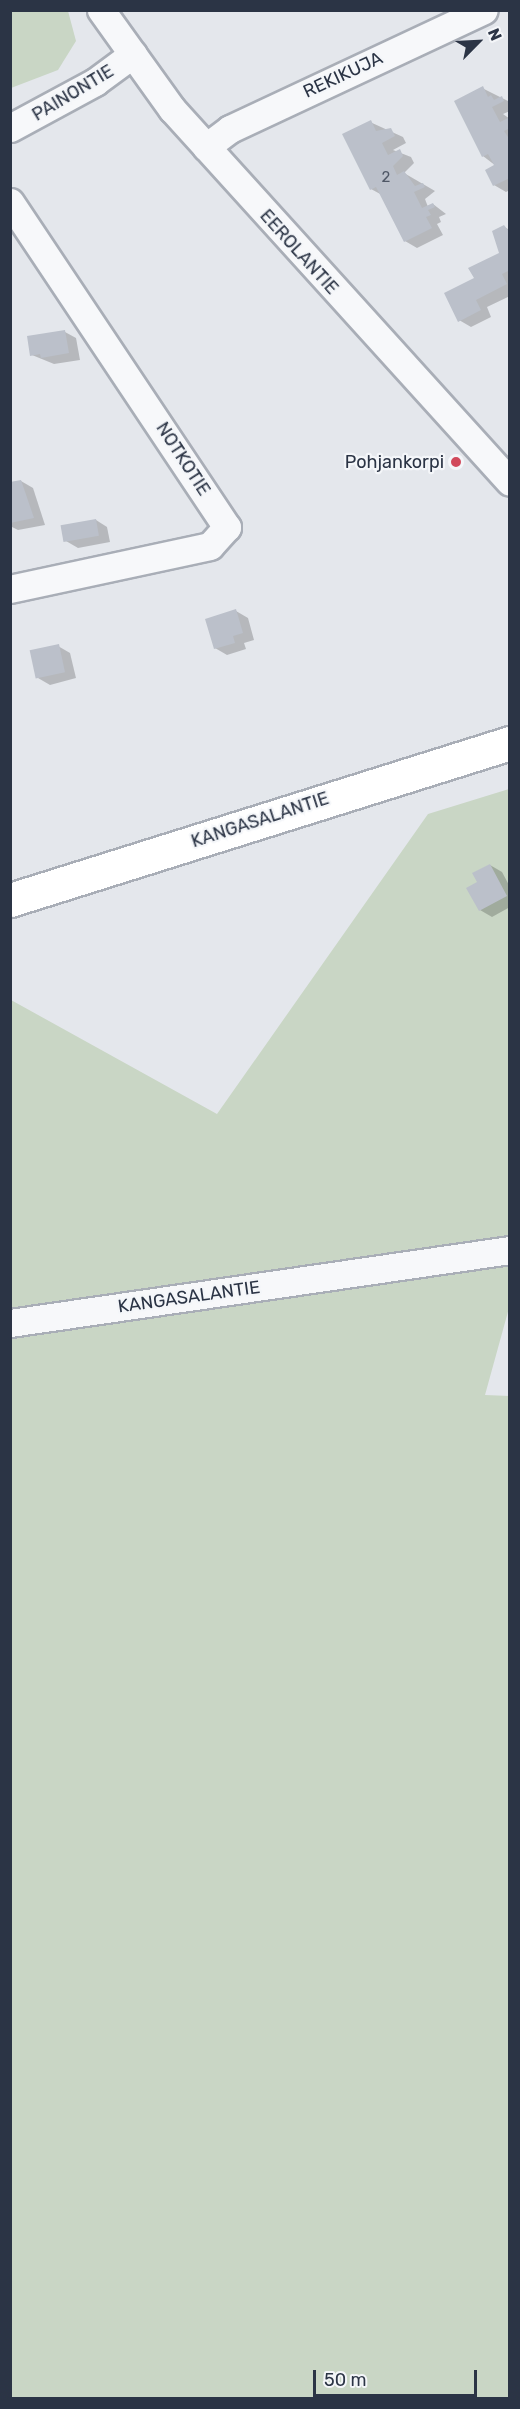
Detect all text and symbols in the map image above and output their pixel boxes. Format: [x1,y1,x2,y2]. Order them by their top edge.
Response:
north arrow [448,12,508,72]
text: N [484,25,506,44]
street label: REKIKUJA [300,47,386,103]
street label: PAINONTIE [28,60,118,126]
house number: 2 [382,169,390,187]
street label: EEROLANTIE [255,205,343,299]
street label: NOTKOTIE [151,418,215,500]
place label: Pohjankorpi [345,451,444,473]
marker: Pohjankorpi [449,455,463,469]
street label: KANGASALANTIE [189,788,331,852]
street label: KANGASALANTIE [117,1276,261,1318]
scale bar [316,2358,480,2396]
text: 50 m [324,2369,367,2391]

